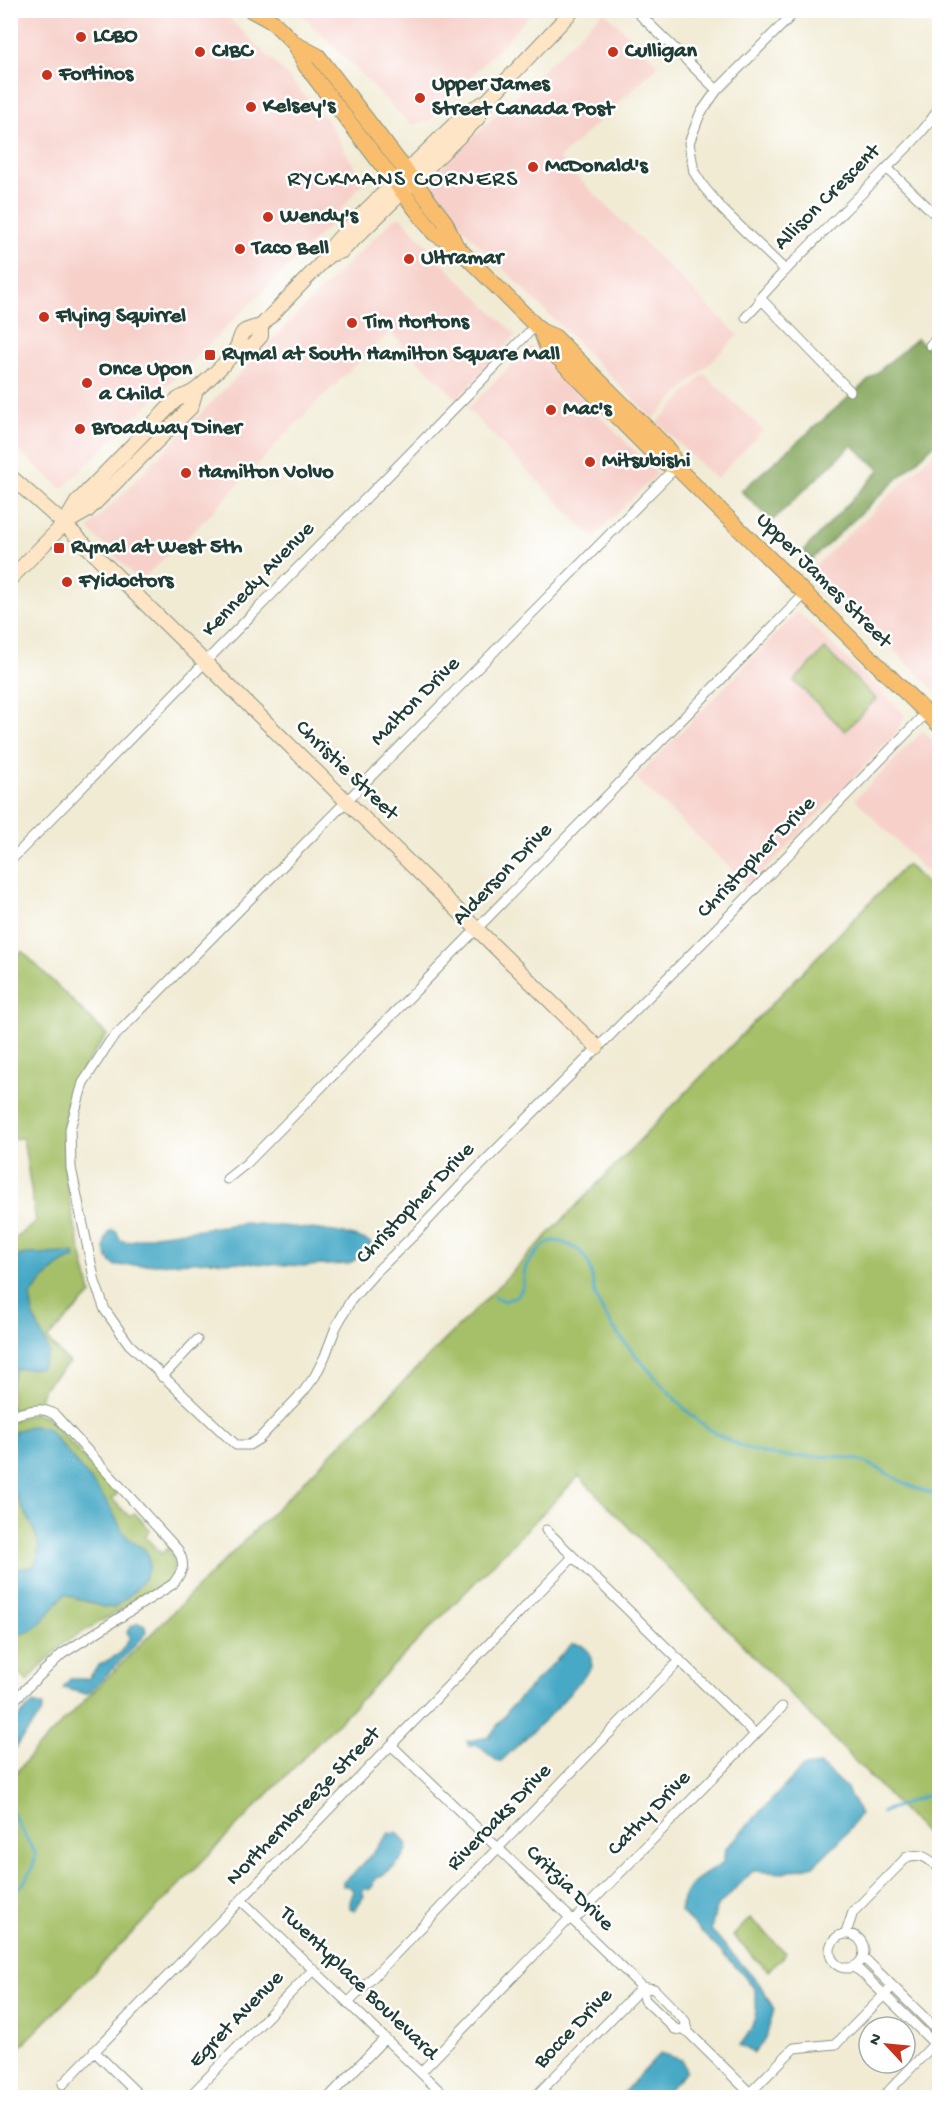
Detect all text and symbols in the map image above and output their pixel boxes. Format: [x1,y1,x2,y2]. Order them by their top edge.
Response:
place label: LCBO [93,24,138,50]
marker: LCBO [74,30,88,44]
place label: CIBC [211,39,254,65]
place label: Culligan [624,39,697,65]
marker: CIBC [193,45,207,59]
marker: Culligan [606,45,620,59]
place label: Fortinos [58,62,135,88]
marker: Fortinos [40,68,54,82]
place label: Upper James Street Canada Post [432,72,616,123]
marker: Upper James Street Canada Post [413,91,427,105]
place label: Kelsey's [262,94,337,120]
marker: Kelsey's [244,100,258,114]
street label: Allison Crescent [769,138,888,257]
place label: McDonald's [545,154,649,180]
marker: McDonald's [526,160,540,174]
district label: RYCKMANS CORNERS [287,166,519,195]
place label: Wendy's [279,204,360,230]
marker: Wendy's [261,210,275,224]
place label: Taco Bell [250,236,329,262]
marker: Taco Bell [233,242,247,256]
place label: Ultramar [421,246,505,272]
marker: Ultramar [402,252,416,266]
place label: Flying Squirrel [55,304,186,330]
marker: Flying Squirrel [37,310,51,324]
place label: Tim Hortons [362,310,471,336]
marker: Tim Hortons [345,316,359,330]
place label: Rymal at South Hamilton Square Mall [221,342,560,368]
marker: Rymal at South Hamilton Square Mall [203,348,217,362]
place label: Once Upon a Child [98,357,193,408]
marker: Once Upon a Child [80,376,94,390]
place label: Mac's [563,397,614,423]
marker: Mac's [544,403,558,417]
place label: Broadway Diner [91,416,244,442]
marker: Broadway Diner [73,422,87,436]
place label: Mitsubishi [602,449,691,475]
marker: Mitsubishi [583,455,597,469]
place label: Hamilton Volvo [198,460,334,486]
marker: Hamilton Volvo [179,466,193,480]
street label: Upper James Street [750,508,898,656]
street label: Kennedy Avenue [197,516,321,643]
place label: Rymal at West 5th [70,535,243,561]
marker: Rymal at West 5th [52,541,66,555]
place label: FYidoctors [78,569,175,595]
marker: FYidoctors [60,575,74,589]
street label: Malton Drive [366,651,467,752]
street label: Christie Street [289,715,404,828]
street label: Christopher Drive [692,791,822,924]
street label: Alderson Drive [447,818,559,932]
street label: Christopher Drive [351,1137,481,1270]
street label: Northernbreeze Street [221,1721,388,1892]
street label: Riveroaks Drive [442,1758,558,1877]
street label: Cathy Drive [603,1765,698,1862]
street label: Critzia Drive [519,1840,619,1938]
street label: Twentyplace Boulevard [272,1900,444,2068]
street label: Egret Avenue [184,1965,290,2074]
street label: Bocce Drive [528,1983,619,2075]
north arrow [857,2015,917,2075]
text: N [866,2031,888,2049]

